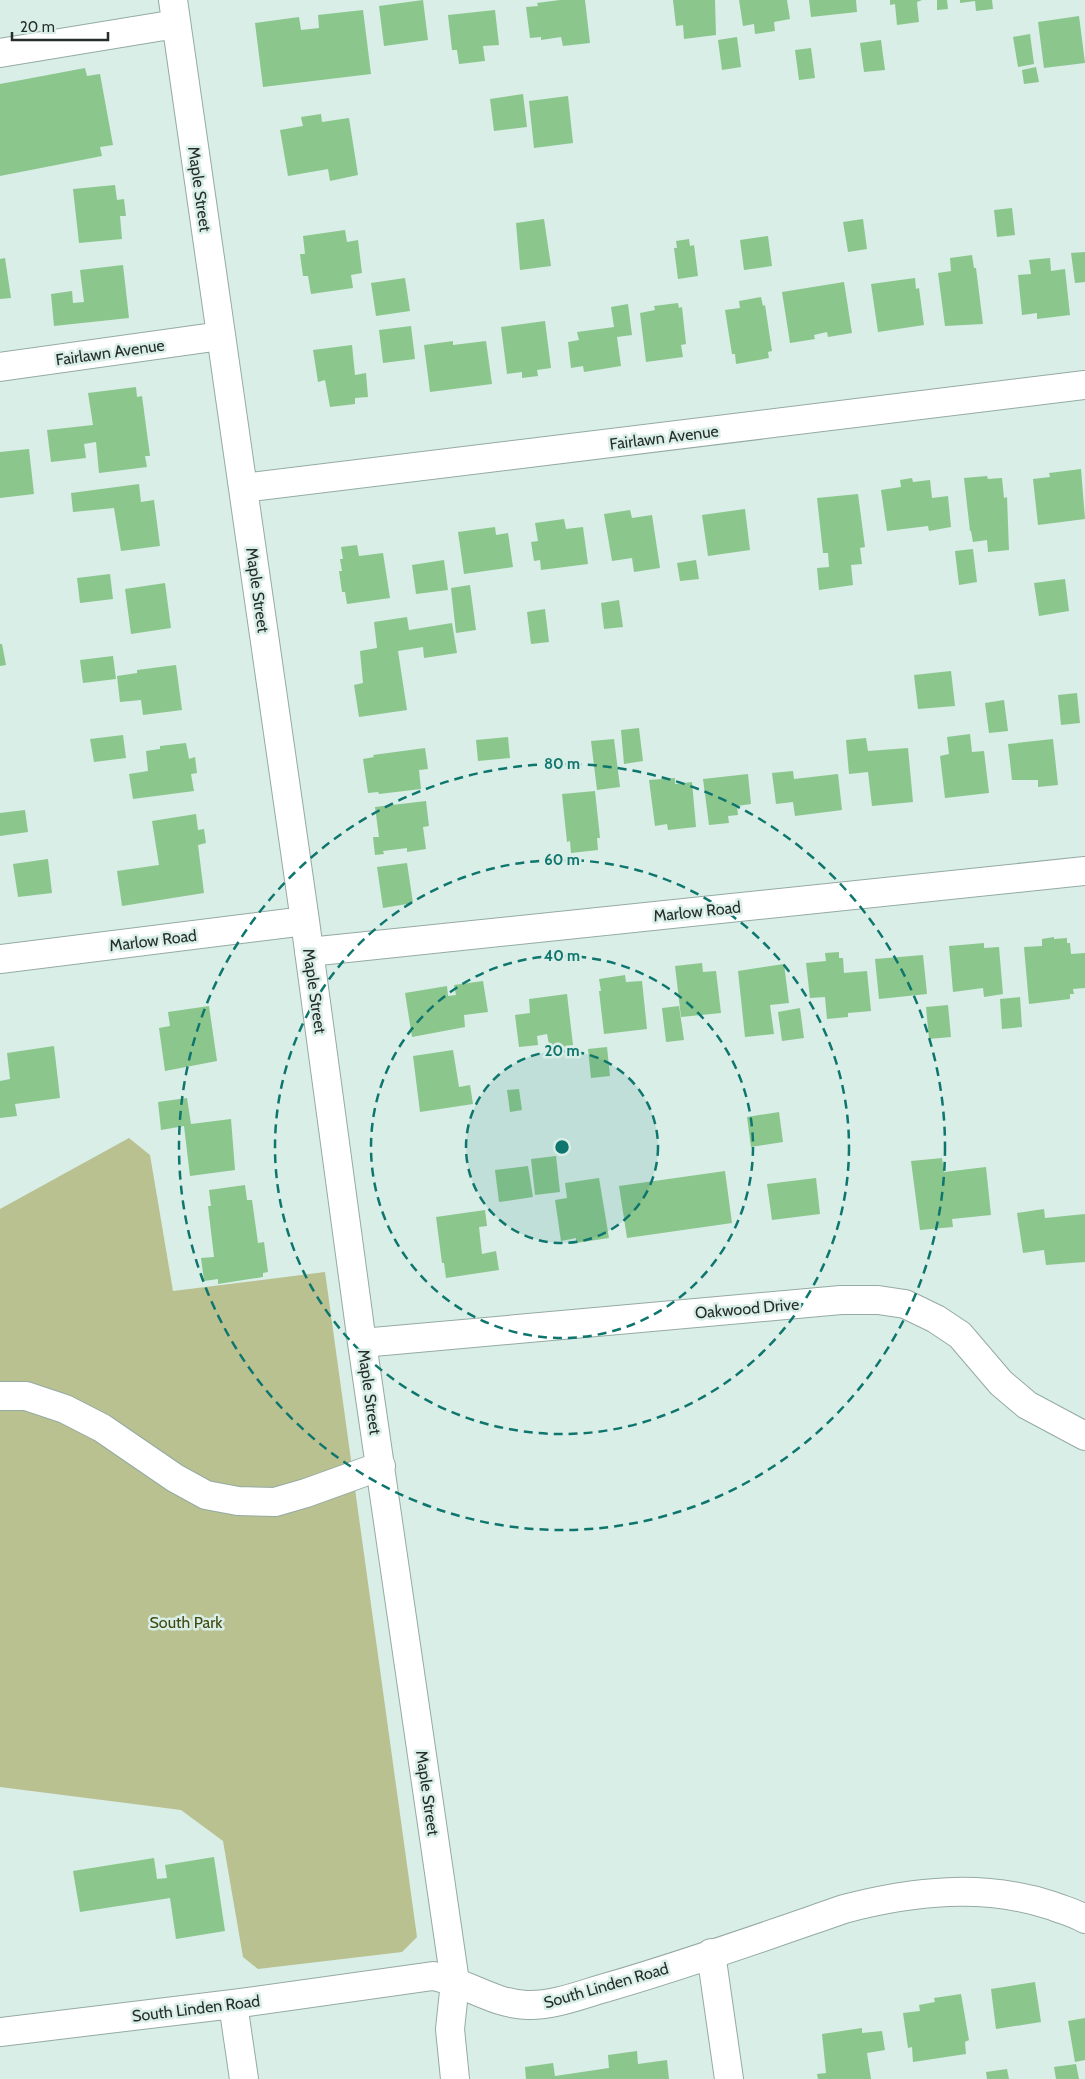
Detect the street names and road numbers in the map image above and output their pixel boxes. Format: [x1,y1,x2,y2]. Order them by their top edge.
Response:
street label: Maple Street [184,145,215,234]
street label: Fairlawn Avenue [54,335,166,370]
street label: Fairlawn Avenue [608,421,720,454]
street label: Maple Street [242,546,273,635]
street label: Marlow Road [652,897,742,926]
street label: Marlow Road [108,926,198,955]
street label: Maple Street [299,947,330,1036]
street label: Oakwood Drive [694,1294,800,1323]
street label: Maple Street [354,1348,385,1437]
street label: Maple Street [412,1749,443,1838]
street label: South Linden Road [542,1959,671,2012]
street label: South Linden Road [131,1991,261,2026]

